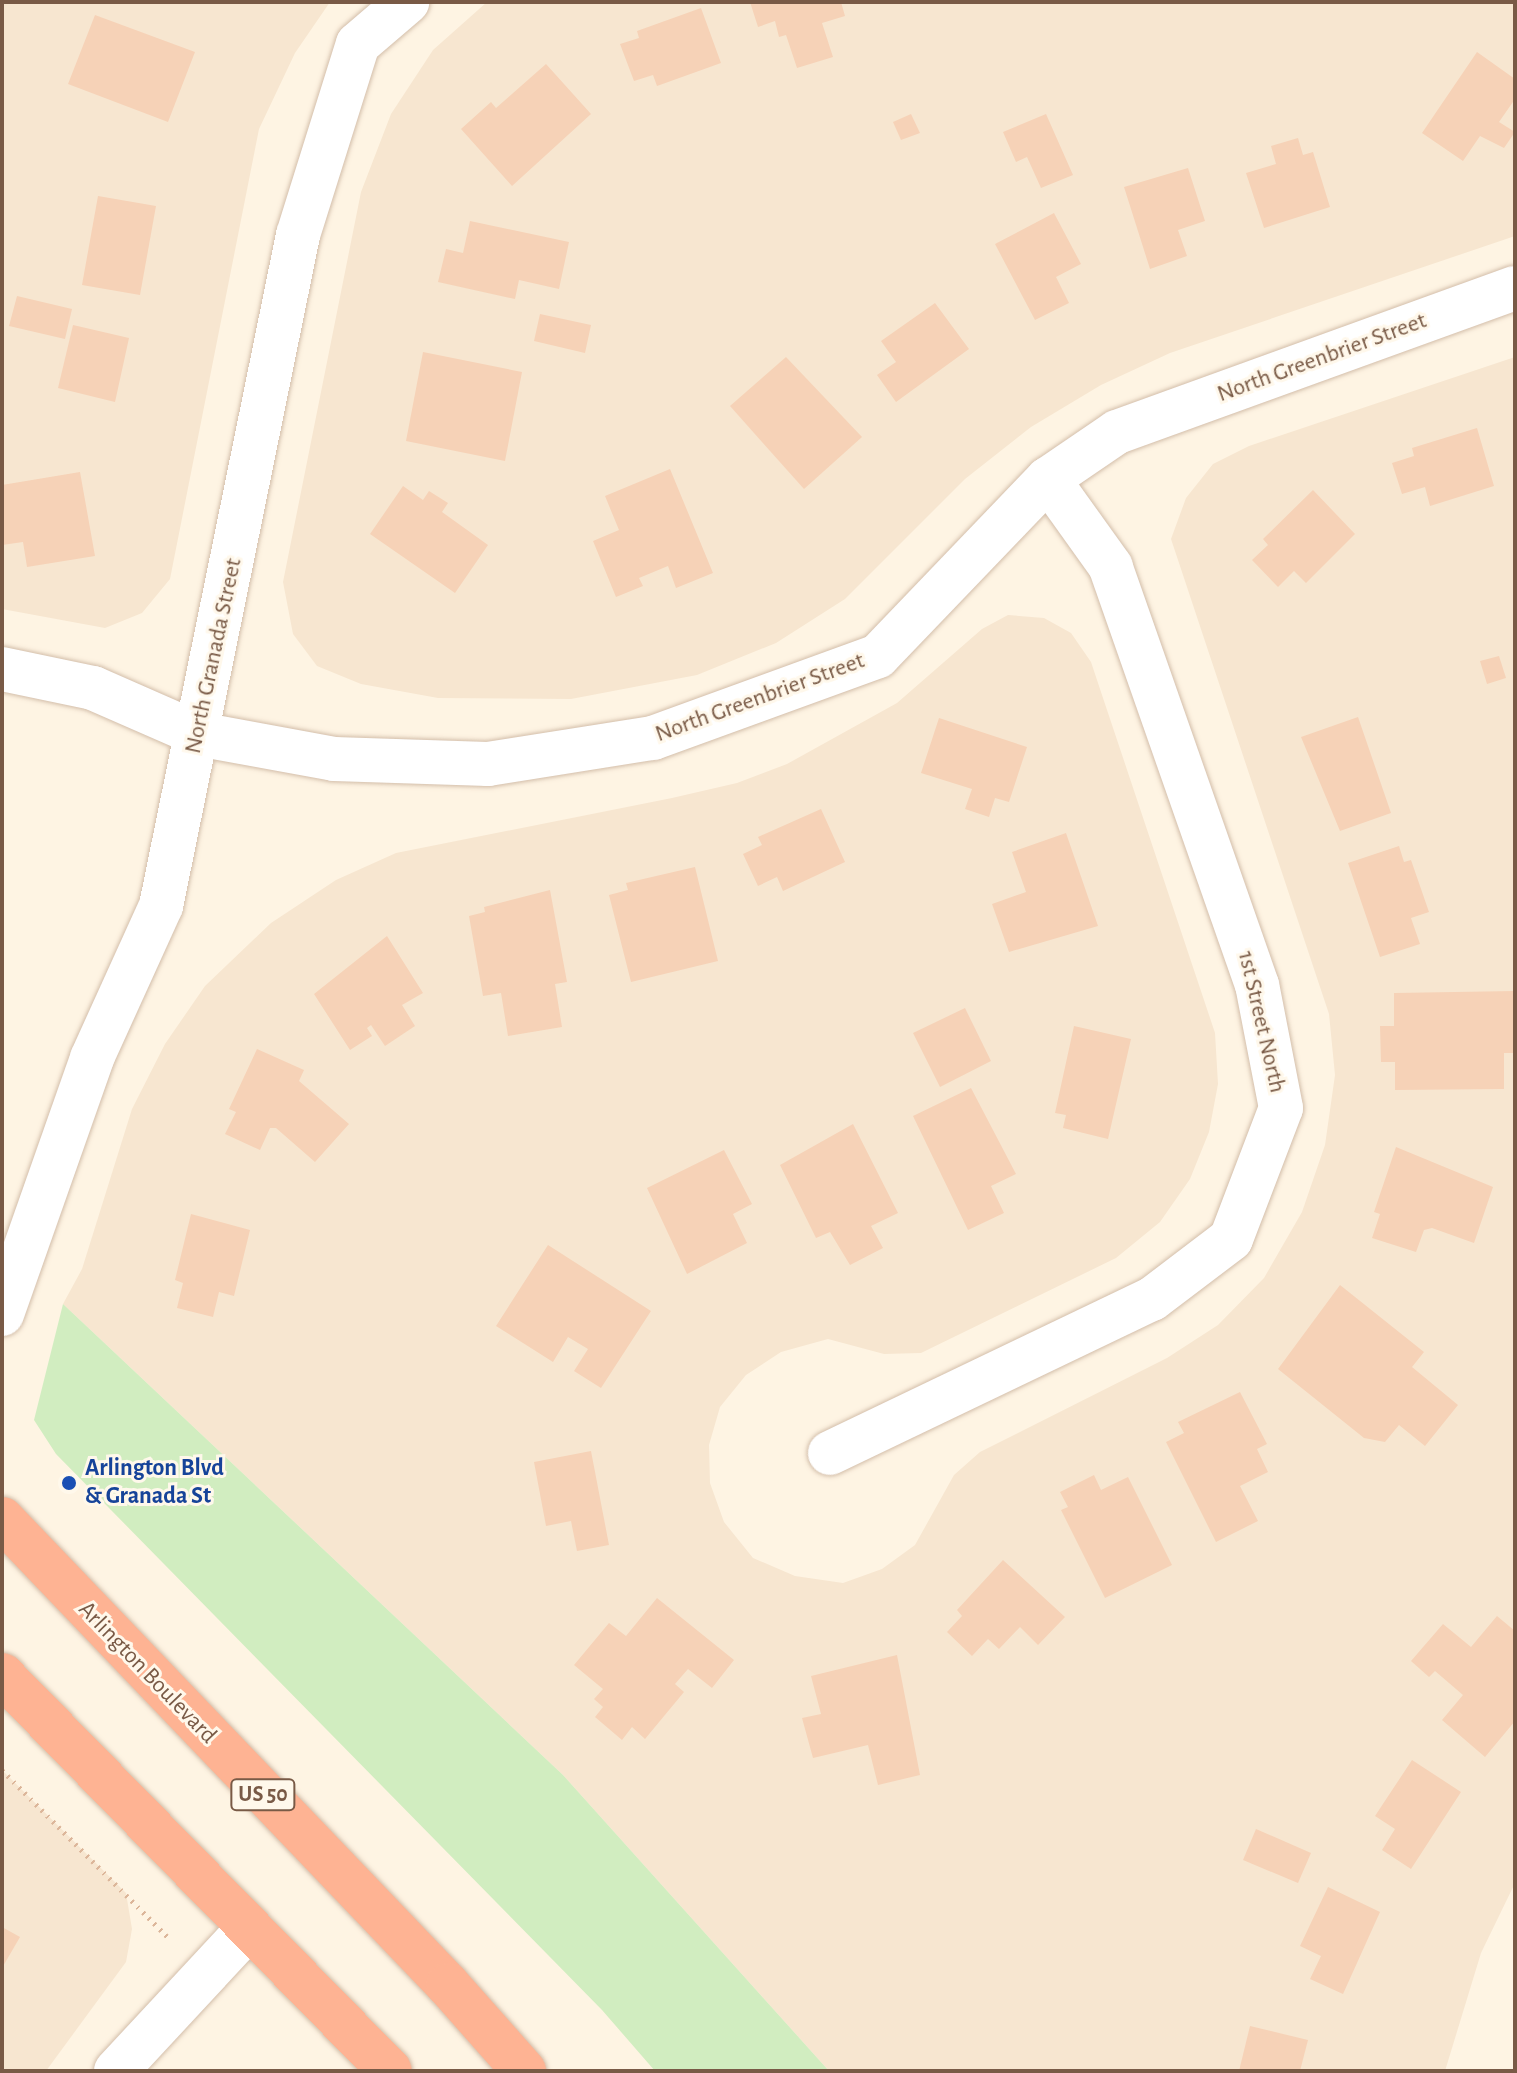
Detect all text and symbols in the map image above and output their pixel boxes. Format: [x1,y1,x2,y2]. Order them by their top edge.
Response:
street label: North Greenbrier Street [1214,307,1430,409]
street label: North Granada Street [179,556,249,756]
street label: North Greenbrier Street [652,647,868,749]
street label: 1st Street North [1231,948,1291,1096]
place label: Arlington Blvd & Granada St [85,1455,224,1511]
marker: Arlington Blvd & Granada St [60,1474,78,1492]
street label: Arlington Boulevard [72,1596,222,1750]
road number: US 50 [229,1777,297,1813]

